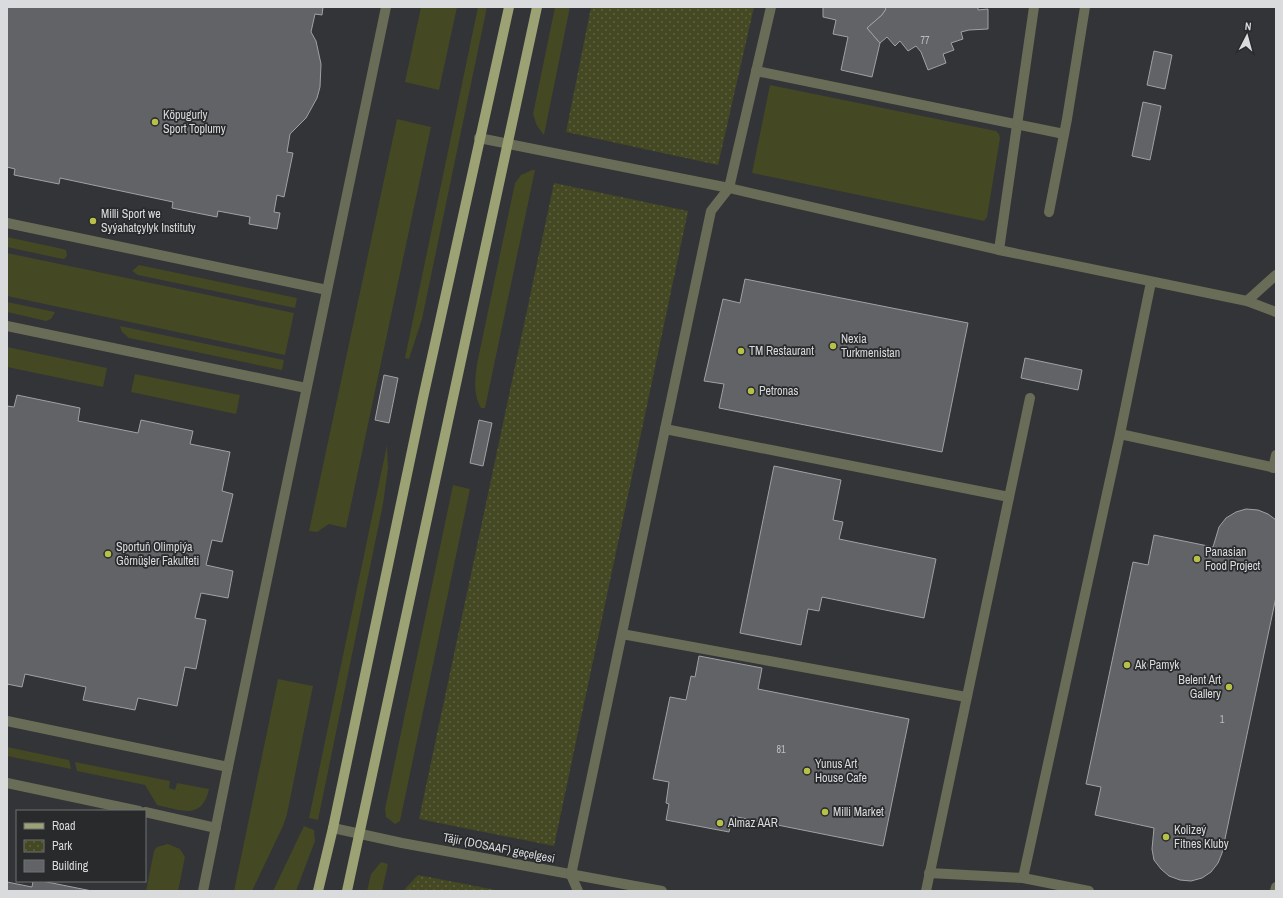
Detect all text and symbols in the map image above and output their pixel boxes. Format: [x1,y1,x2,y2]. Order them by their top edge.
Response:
north arrow [1227,16,1267,56]
text: N [1244,19,1252,33]
house number: 77 [920,34,930,47]
place label: Köpugurly Sport Toplumy [163,107,226,137]
marker: Köpugurly Sport Toplumy [150,117,160,127]
place label: Milli Sport we Syýahatçylyk Instituty [101,206,196,236]
marker: Milli Sport we Syýahatçylyk Instituty [88,216,98,226]
place label: Nexia Turkmenistan [841,331,900,361]
marker: Nexia Turkmenistan [828,341,838,351]
place label: TM Restaurant [749,343,814,359]
marker: TM Restaurant [736,346,746,356]
place label: Petronas [759,383,798,399]
marker: Petronas [746,386,756,396]
place label: Sportuň Olimpiýa Görnüşler Fakulteti [116,539,199,569]
place label: Panasian Food Project [1205,544,1261,574]
marker: Sportuň Olimpiýa Görnüşler Fakulteti [103,549,113,559]
marker: Panasian Food Project [1192,554,1202,564]
place label: Ak Pamyk [1134,657,1179,673]
marker: Ak Pamyk [1122,660,1132,670]
place label: Belent Art Gallery [1178,672,1221,702]
marker: Belent Art Gallery [1224,682,1234,692]
house number: 1 [1220,713,1225,726]
house number: 81 [776,743,786,756]
place label: Yunus Art House Cafe [815,756,867,786]
marker: Yunus Art House Cafe [802,766,812,776]
place label: Milli Market [833,804,884,820]
marker: Milli Market [820,807,830,817]
legend [16,810,146,882]
place label: Almaz AAR [727,815,778,831]
text: Road [52,818,76,834]
marker: Almaz AAR [715,818,725,828]
place label: Kolizeý Fitnes Kluby [1174,822,1229,852]
street label: Täjir (DOSAAF) geçelgesi [442,829,556,867]
marker: Kolizeý Fitnes Kluby [1161,832,1171,842]
text: Park [52,838,72,854]
text: Building [52,858,89,874]

